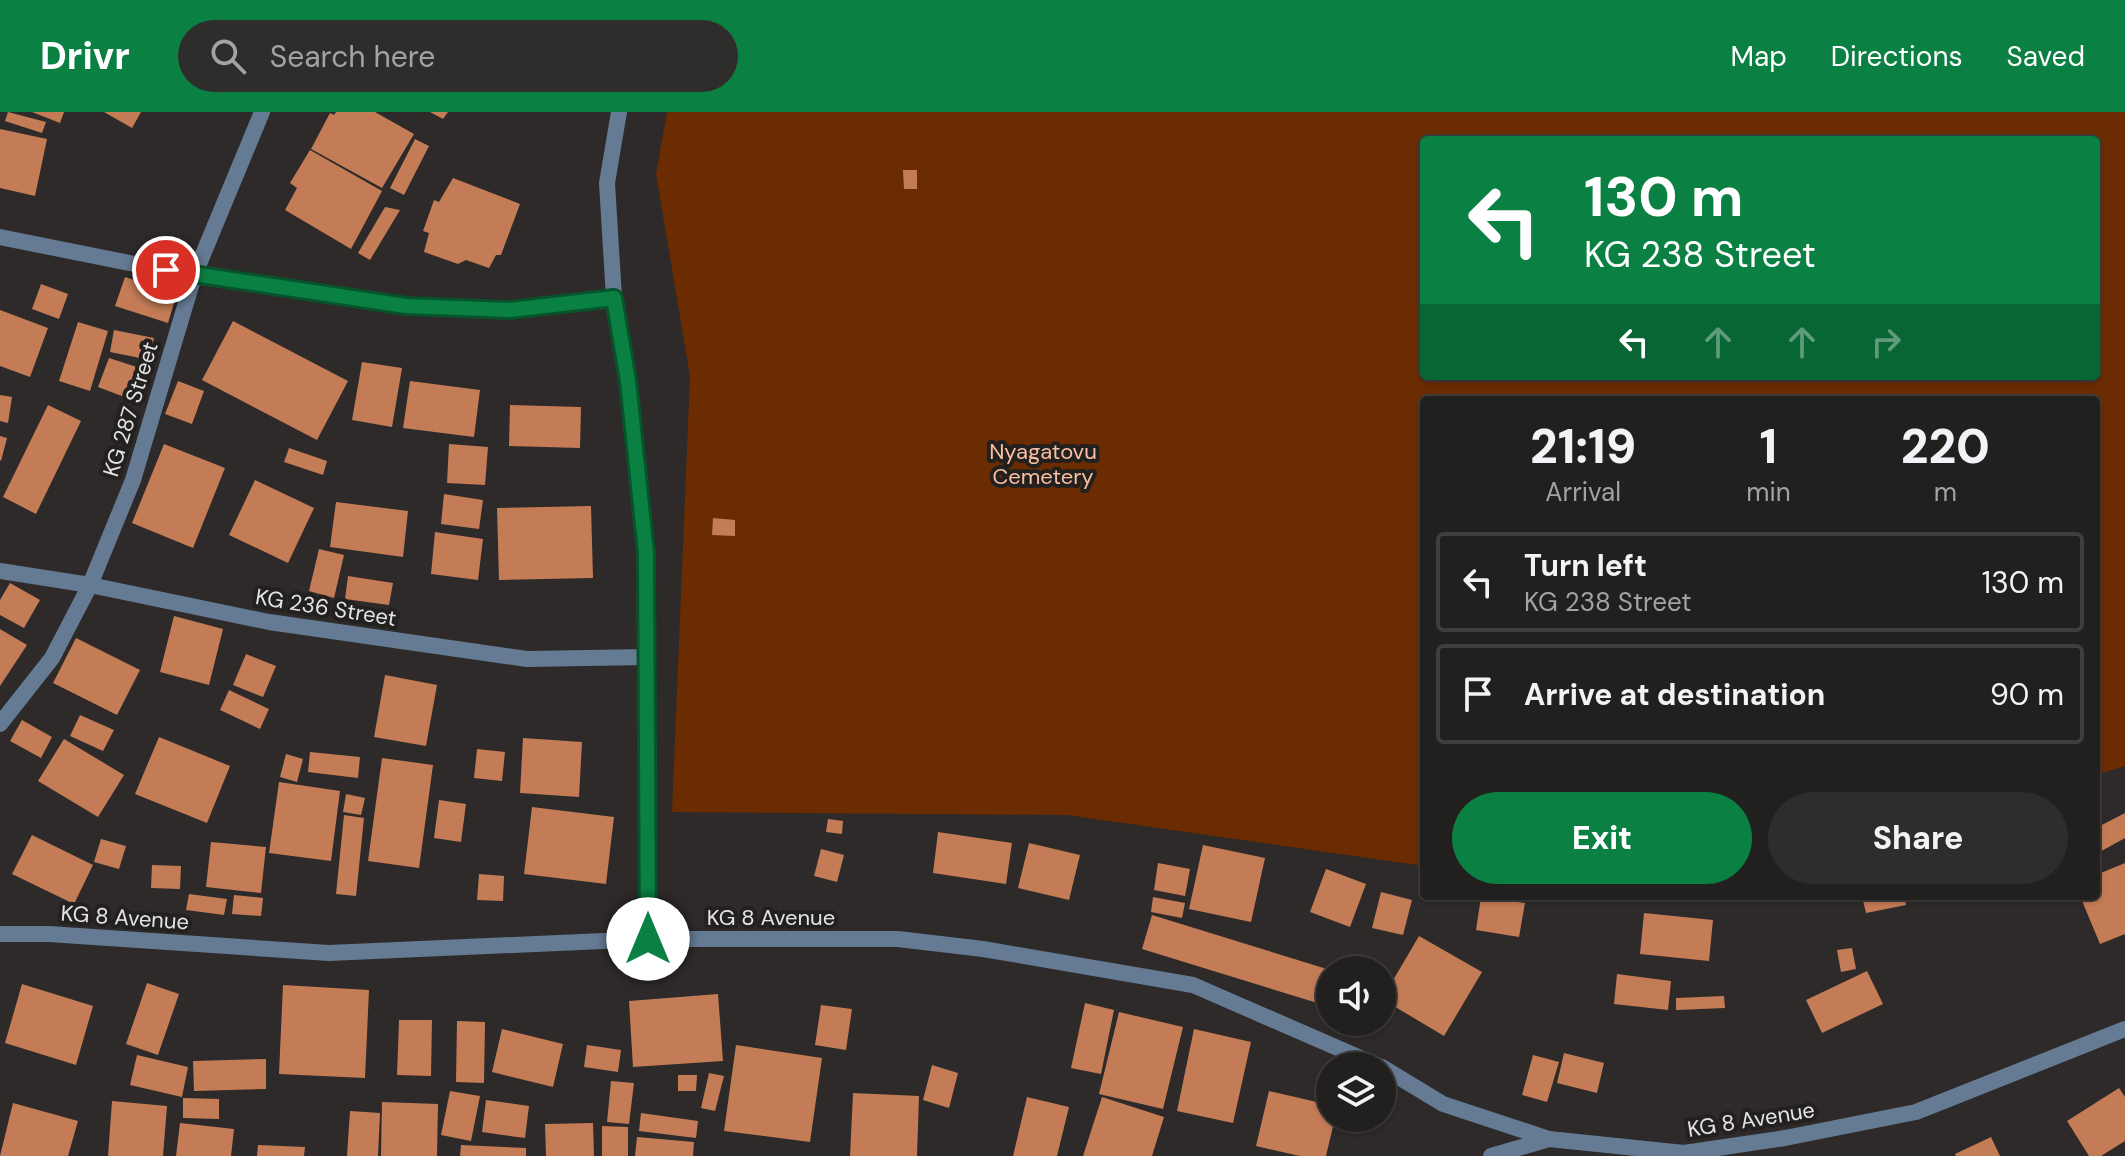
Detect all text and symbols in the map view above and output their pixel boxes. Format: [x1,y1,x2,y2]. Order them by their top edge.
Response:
search box [178,20,738,92]
text: Drivr [40,31,130,81]
icon: search [206,34,250,78]
text: Search here [270,37,435,76]
text: Map [1730,38,1787,75]
text: Directions [1831,38,1963,75]
text: Saved [2007,38,2085,75]
text: 130 m [1584,160,1743,233]
icon: left [1452,168,1556,272]
text: KG 238 Street [1584,231,1816,278]
pin [132,236,200,304]
icon: arrive [144,248,188,292]
icon: left [1612,320,1656,364]
icon: ahead [1696,320,1740,364]
icon: ahead [1780,320,1824,364]
icon: right [1864,320,1908,364]
street label: KG 287 Street [96,338,165,480]
text: 21:19 [1530,415,1636,478]
text: 1 [1760,415,1777,478]
text: 220 [1901,415,1990,478]
park label: Nyagatovu Cemetery [989,437,1097,491]
text: Arrival [1545,475,1621,509]
text: min [1746,475,1791,509]
text: m [1934,475,1957,509]
text: Turn left [1524,546,1647,585]
icon: left [1456,560,1500,604]
text: 130 m [1982,563,2064,602]
street label: KG 236 Street [253,582,398,633]
text: KG 238 Street [1524,585,1692,619]
icon: arrive [1456,672,1500,716]
text: Arrive at destination [1524,675,1825,714]
text: 90 m [1990,675,2064,714]
button: Exit [1452,792,1752,884]
button: Share [1768,792,2068,884]
position arrow [606,897,690,981]
street label: KG 8 Avenue [60,899,190,936]
street label: KG 8 Avenue [707,903,835,932]
map controls [1316,956,1396,1132]
button: sound [1316,956,1396,1036]
button: layers [1316,1052,1396,1132]
street label: KG 8 Avenue [1685,1095,1817,1144]

